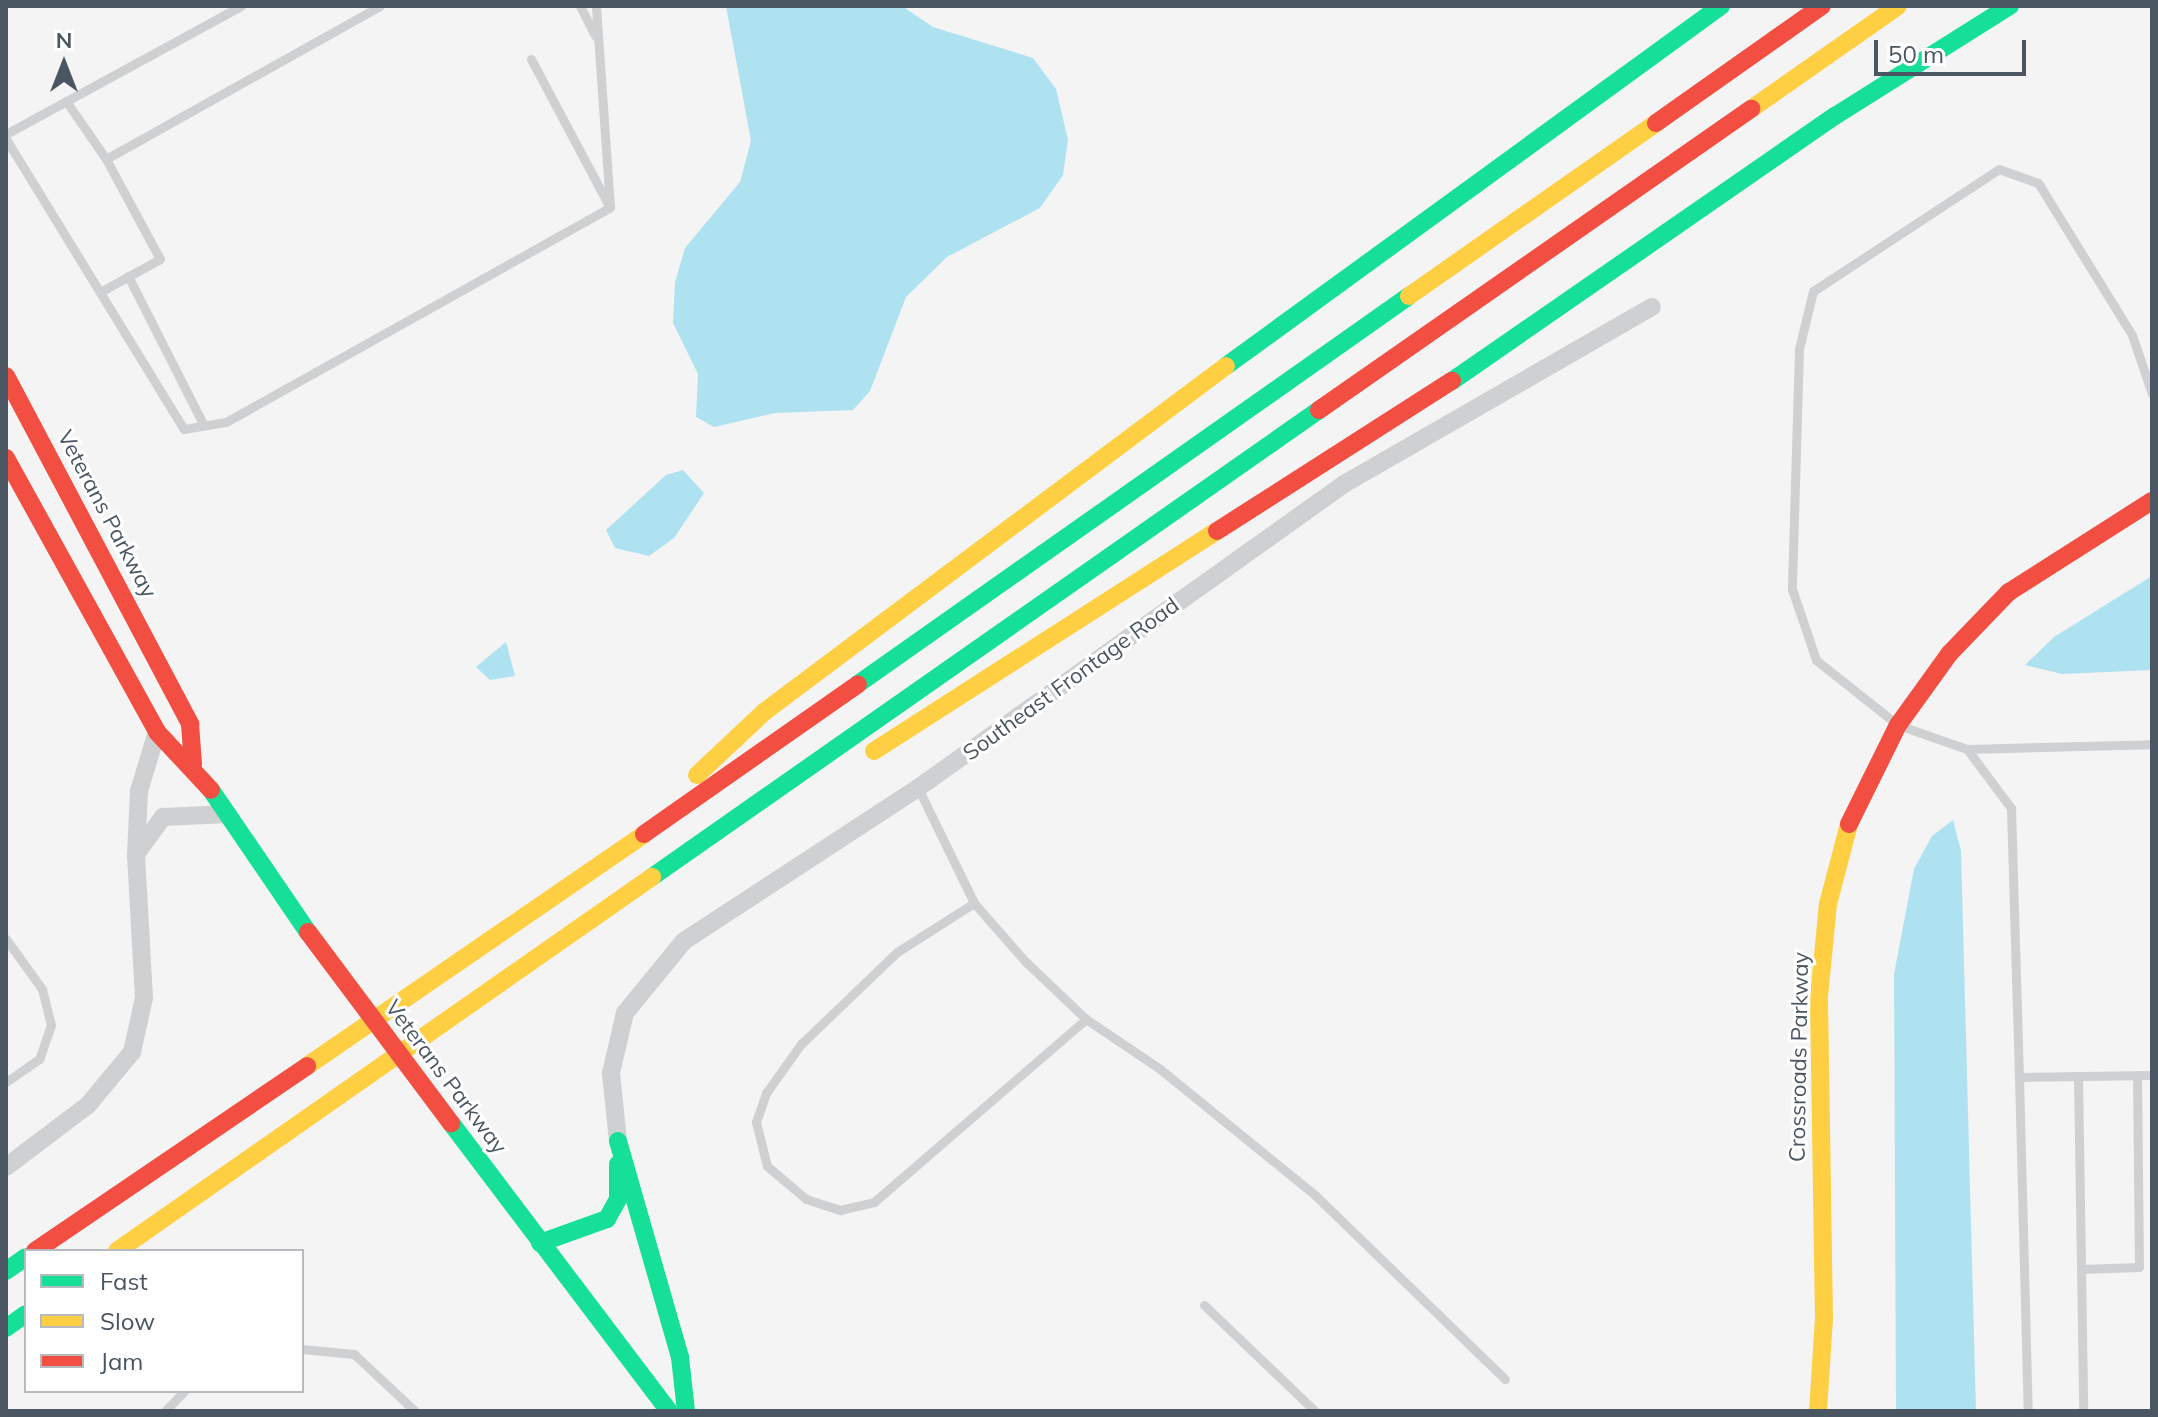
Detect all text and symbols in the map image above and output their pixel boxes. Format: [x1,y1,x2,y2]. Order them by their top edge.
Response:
north arrow [24,24,104,104]
scale bar [1878,24,2030,74]
text: N [56,26,72,54]
text: 50 m [1888,39,1944,69]
street label: Veterans Parkway [52,426,162,602]
street label: Southeast Frontage Road [958,592,1184,766]
street label: Crossroads Parkway [1784,952,1814,1162]
street label: Veterans Parkway [380,995,512,1159]
legend [24,1249,304,1393]
text: Fast [100,1266,148,1296]
text: Slow [100,1306,155,1336]
text: Jam [100,1346,143,1376]

